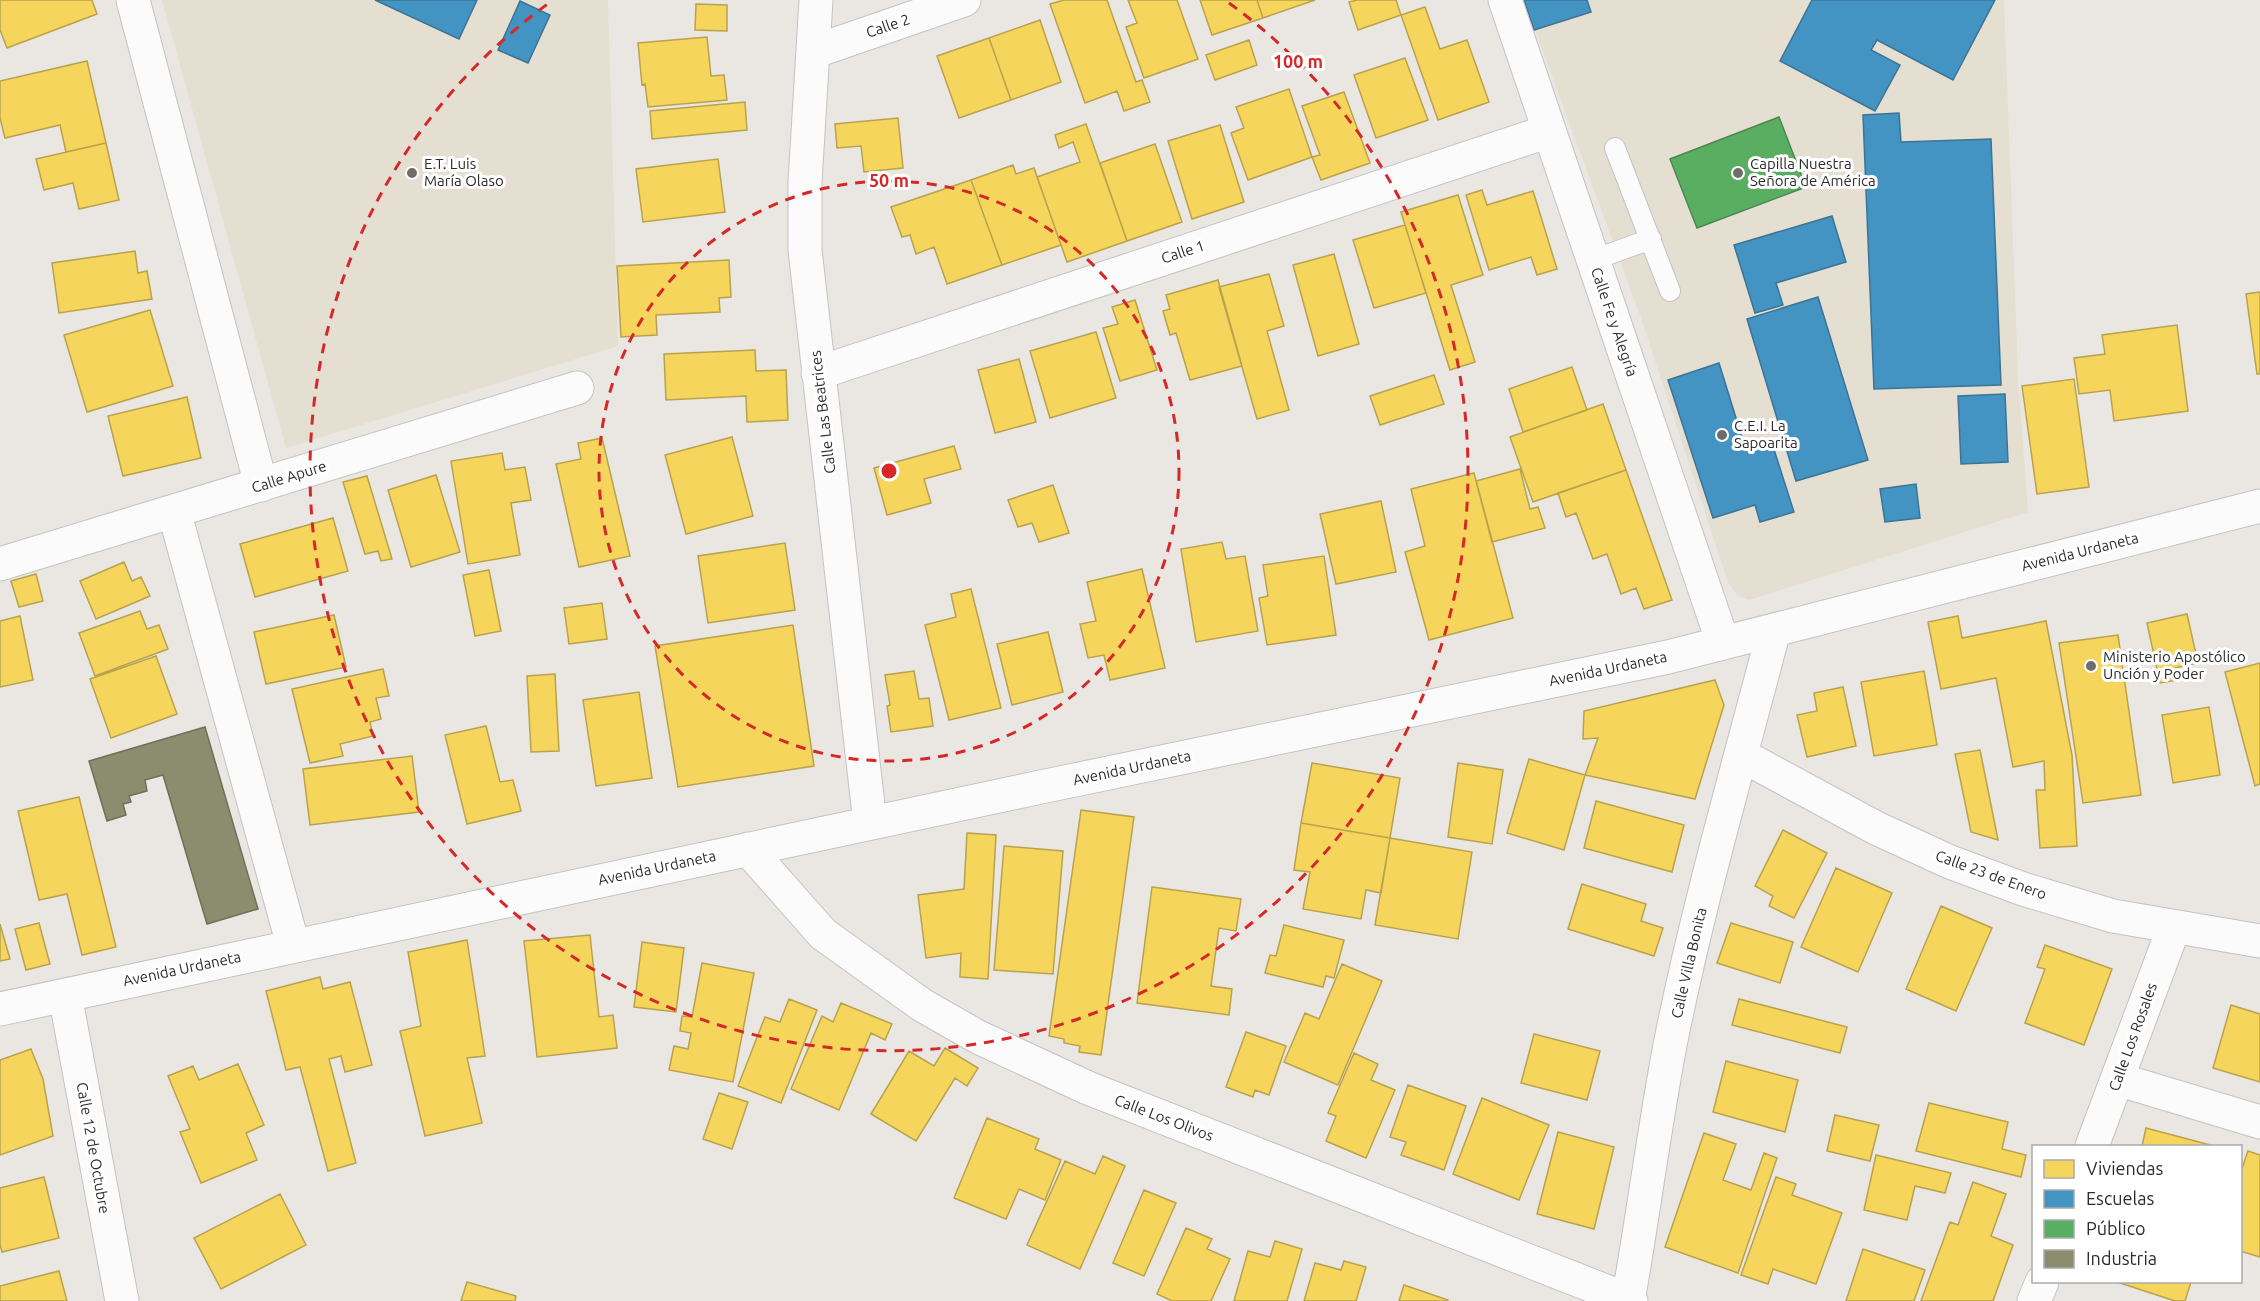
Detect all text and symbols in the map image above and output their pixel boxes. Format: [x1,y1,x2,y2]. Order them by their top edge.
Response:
street label: Calle 2 [864,10,912,41]
text: 100 m [1273,51,1323,71]
place label: E.T. Luis María Olaso [424,155,504,189]
place label: Capilla Nuestra Señora de América [1750,155,1876,189]
marker: E.T. Luis María Olaso [405,166,419,180]
marker: Capilla Nuestra Señora de América [1731,166,1745,180]
text: 50 m [869,170,909,190]
street label: Calle 1 [1159,236,1207,267]
street label: Calle Fe y Alegría [1588,265,1641,379]
street label: Calle Las Beatrices [806,349,839,475]
place label: C.E.I. La Sapoarita [1734,417,1798,451]
marker: C.E.I. La Sapoarita [1715,428,1729,442]
street label: Calle Apure [249,457,328,496]
centre of rings [879,461,899,481]
street label: Avenida Urdaneta [2020,529,2140,574]
street label: Avenida Urdaneta [1547,648,1668,689]
place label: Ministerio Apostólico Unción y Poder [2103,648,2246,682]
marker: Ministerio Apostólico Unción y Poder [2084,659,2098,673]
street label: Avenida Urdaneta [1071,747,1192,788]
street label: Avenida Urdaneta [596,847,717,888]
street label: Calle 23 de Enero [1933,847,2049,903]
street label: Calle Villa Bonita [1667,906,1710,1020]
street label: Avenida Urdaneta [121,948,242,989]
street label: Calle Los Rosales [2105,980,2160,1093]
street label: Calle 12 de Octubre [74,1081,113,1215]
street label: Calle Los Olivos [1112,1091,1216,1144]
legend [2032,1145,2242,1283]
text: Viviendas [2086,1158,2163,1178]
text: Escuelas [2086,1188,2154,1208]
text: Público [2086,1218,2146,1238]
text: Industria [2086,1248,2157,1268]

